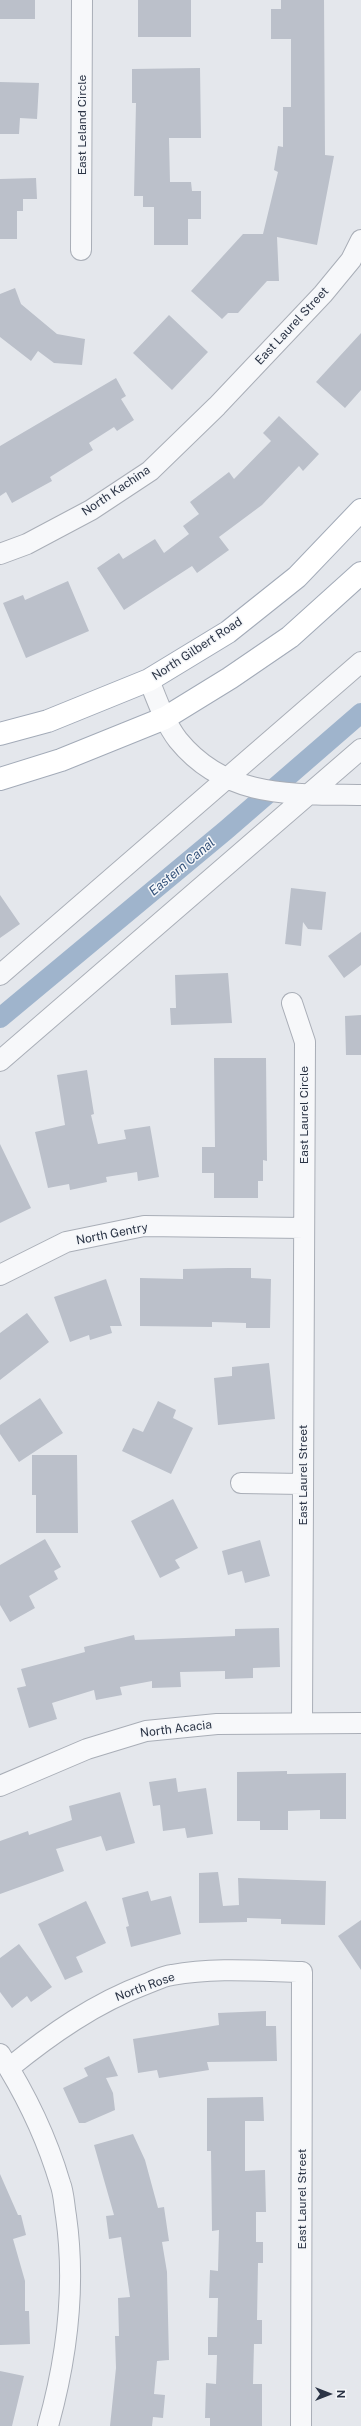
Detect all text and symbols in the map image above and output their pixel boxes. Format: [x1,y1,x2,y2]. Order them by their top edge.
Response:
street label: East Leland Circle [75,75,89,175]
street label: East Laurel Street [252,284,332,368]
street label: North Kachina [79,463,153,519]
street label: North Gilbert Road [149,614,245,684]
water label: Eastern Canal [146,835,218,899]
street label: East Laurel Circle [297,1066,311,1164]
street label: North Gentry [75,1220,149,1248]
street label: East Laurel Street [296,1425,310,1525]
street label: North Acacia [139,1717,213,1741]
street label: North Rose [113,1970,177,2004]
street label: East Laurel Street [295,2149,309,2249]
north arrow [309,2374,349,2414]
text: N [335,2390,347,2398]

